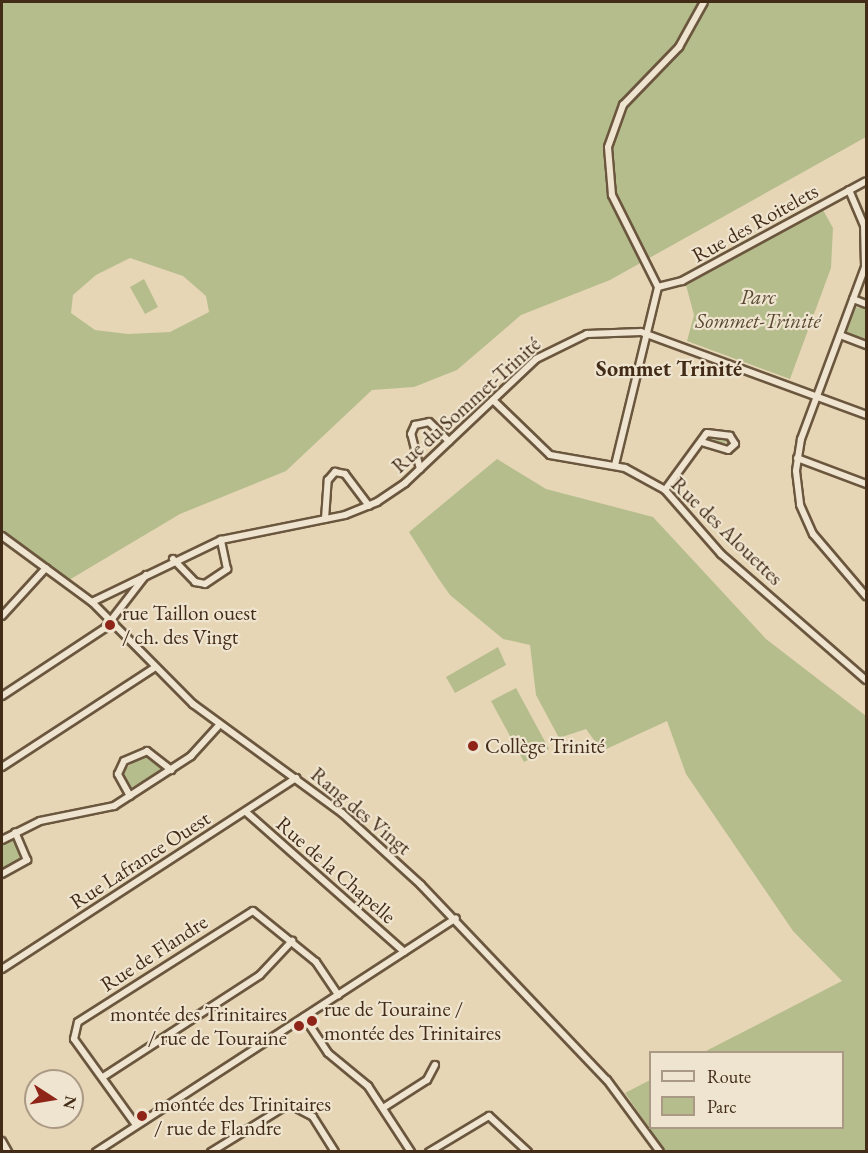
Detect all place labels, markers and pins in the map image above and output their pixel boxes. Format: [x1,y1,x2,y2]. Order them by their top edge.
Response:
place label: rue Taillon ouest / ch. des Vingt [122,600,257,650]
marker: rue Taillon ouest / ch. des Vingt [103,618,117,632]
place label: Collège Trinité [485,733,605,759]
marker: Collège Trinité [466,739,480,753]
place label: rue de Touraine / montée des Trinitaires [324,996,501,1046]
place label: montée des Trinitaires / rue de Touraine [110,1001,287,1051]
marker: rue de Touraine / montée des Trinitaires [305,1014,319,1028]
marker: montée des Trinitaires / rue de Touraine [292,1019,306,1033]
place label: montée des Trinitaires / rue de Flandre [154,1091,331,1141]
marker: montée des Trinitaires / rue de Flandre [135,1109,149,1123]

